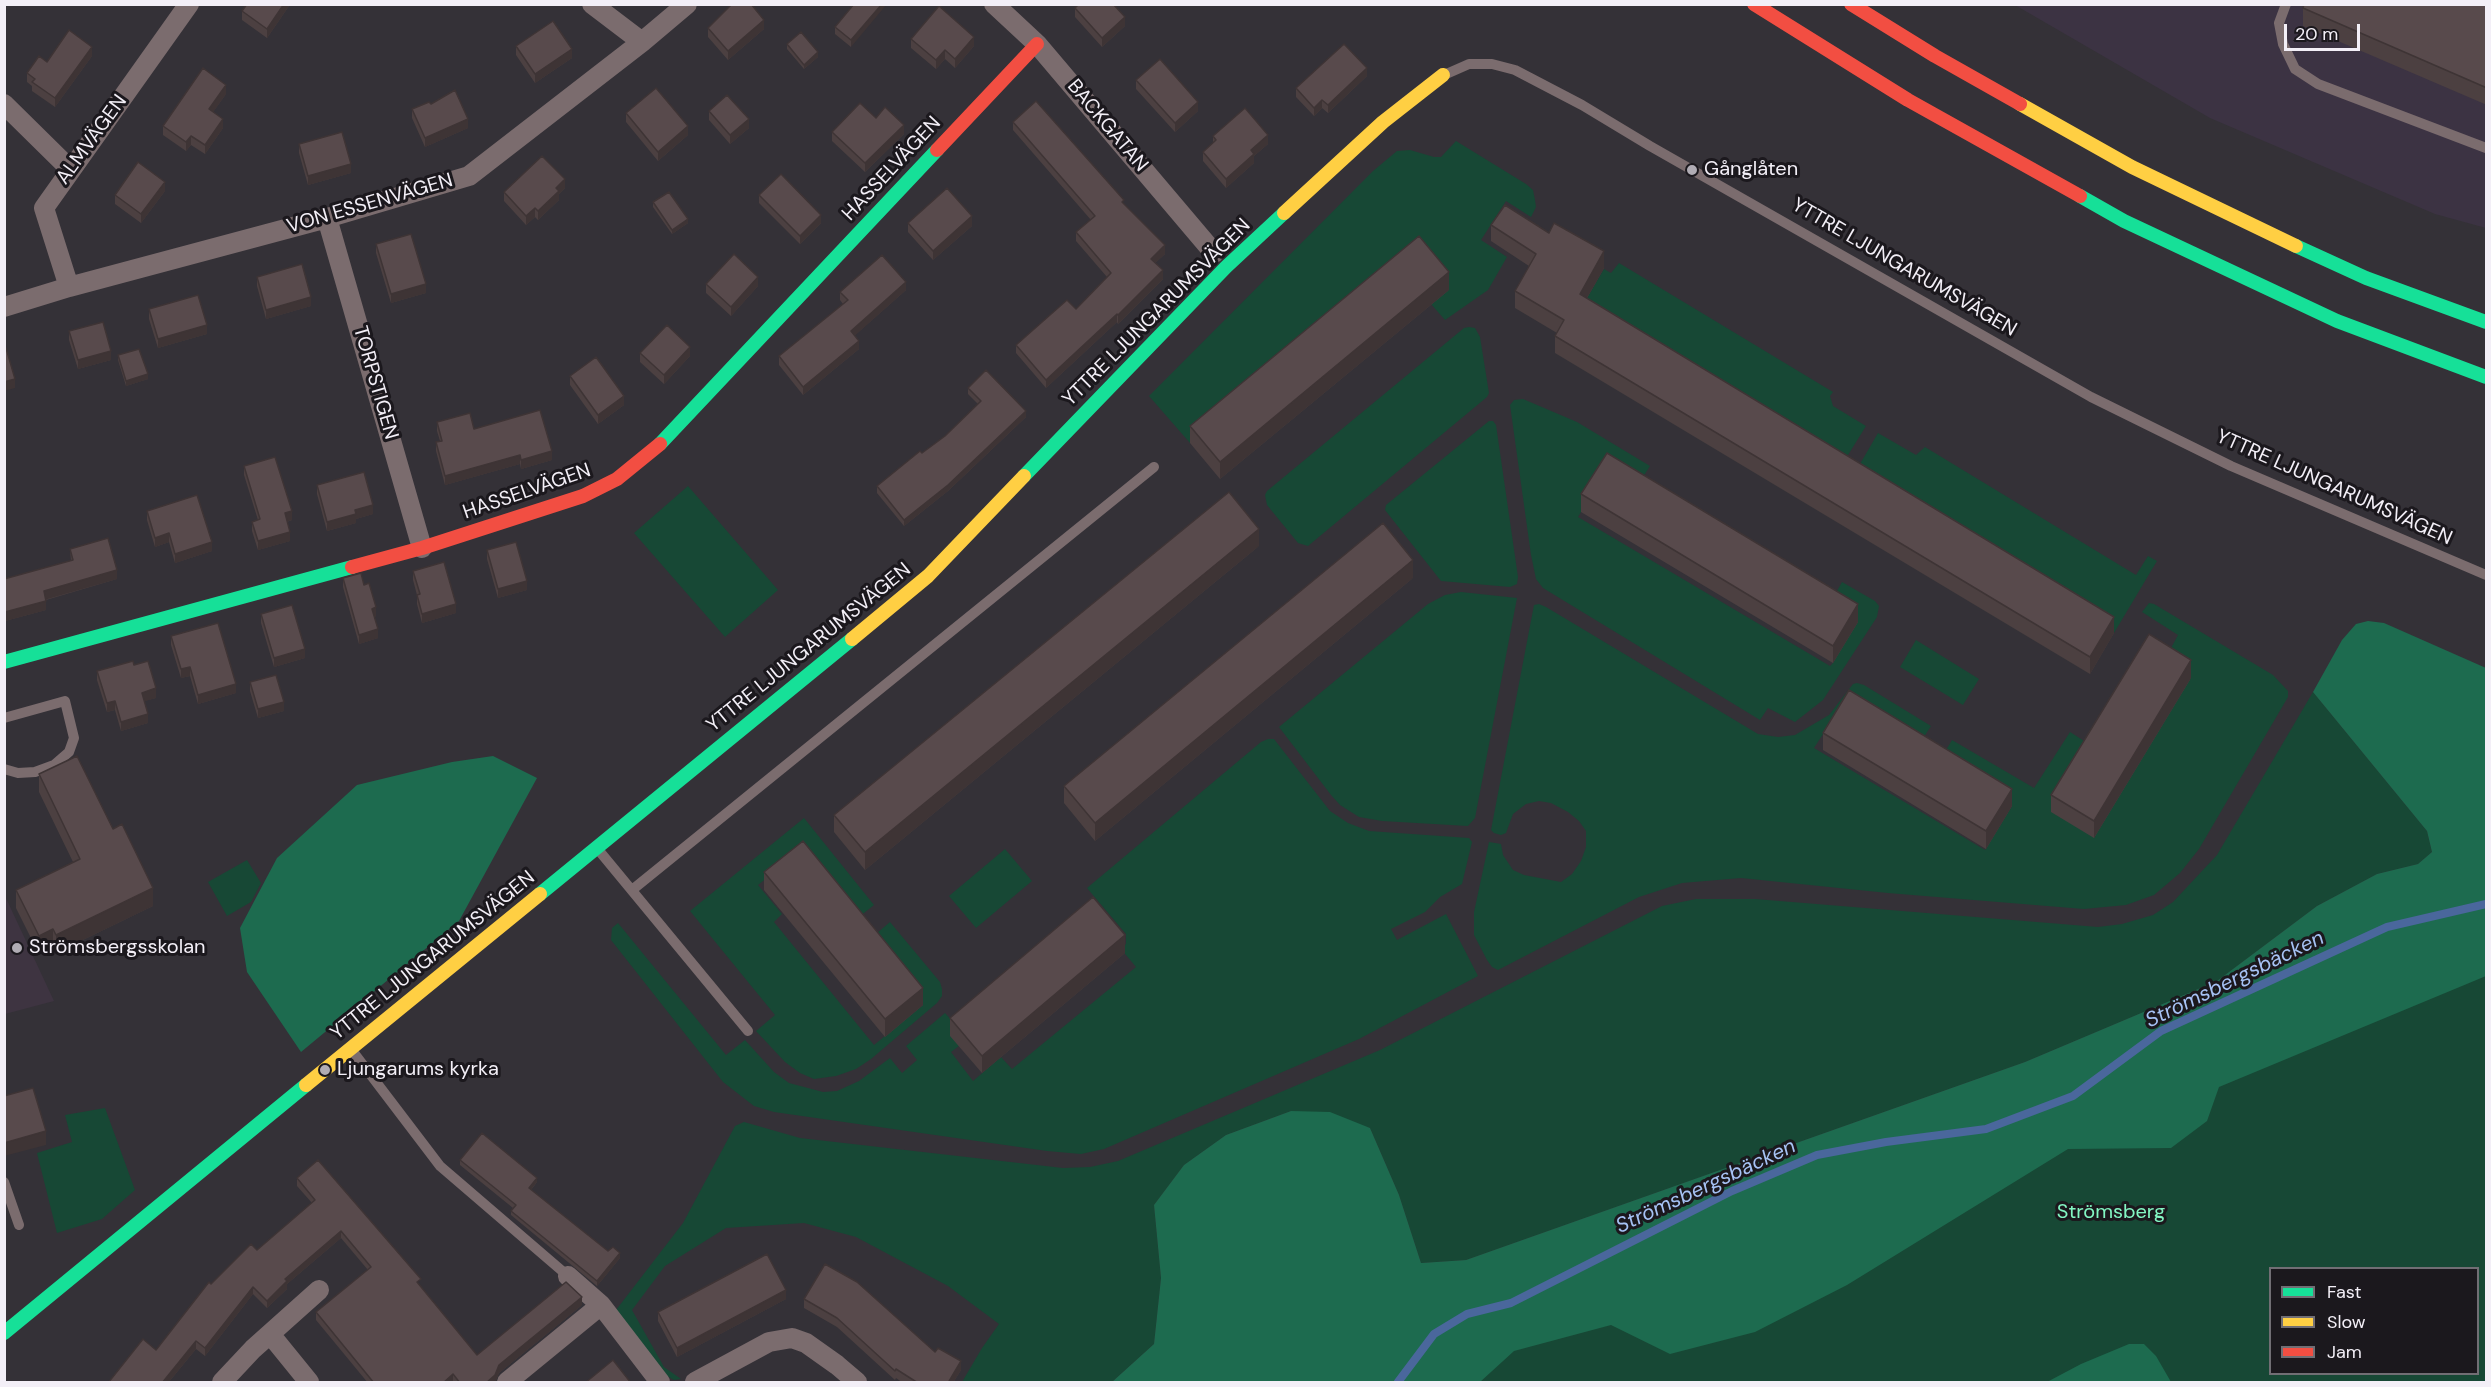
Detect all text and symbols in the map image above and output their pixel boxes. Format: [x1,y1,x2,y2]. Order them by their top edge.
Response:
scale bar [2287,12,2364,50]
text: 20 m [2295,22,2338,46]
street label: BACKGATAN [1061,75,1153,177]
street label: ALMVÄGEN [51,91,133,189]
street label: HASSELVÄGEN [838,112,946,226]
place label: Gånglåten [1704,158,1798,182]
marker: Gånglåten [1685,163,1699,177]
street label: VON ESSENVÄGEN [284,169,456,239]
street label: YTTRE LJUNGARUMSVÄGEN [1787,194,2021,342]
street label: YTTRE LJUNGARUMSVÄGEN [1058,214,1256,412]
street label: TORPSTIGEN [347,324,403,442]
street label: YTTRE LJUNGARUMSVÄGEN [2212,425,2456,551]
street label: HASSELVÄGEN [460,459,594,525]
street label: YTTRE LJUNGARUMSVÄGEN [702,558,916,738]
street label: YTTRE LJUNGARUMSVÄGEN [326,866,540,1046]
water label: Strömsbergsbäcken [2142,926,2328,1034]
place label: Strömsbergsskolan [29,936,205,960]
marker: Strömsbergsskolan [10,941,24,955]
place label: Ljungarums kyrka [337,1058,499,1082]
marker: Ljungarums kyrka [318,1063,332,1077]
water label: Strömsbergsbäcken [1612,1134,1800,1240]
park label: Strömsberg [2057,1201,2165,1225]
legend [2269,1267,2479,1375]
text: Fast [2327,1280,2362,1304]
text: Slow [2327,1310,2366,1334]
text: Jam [2327,1340,2362,1364]

